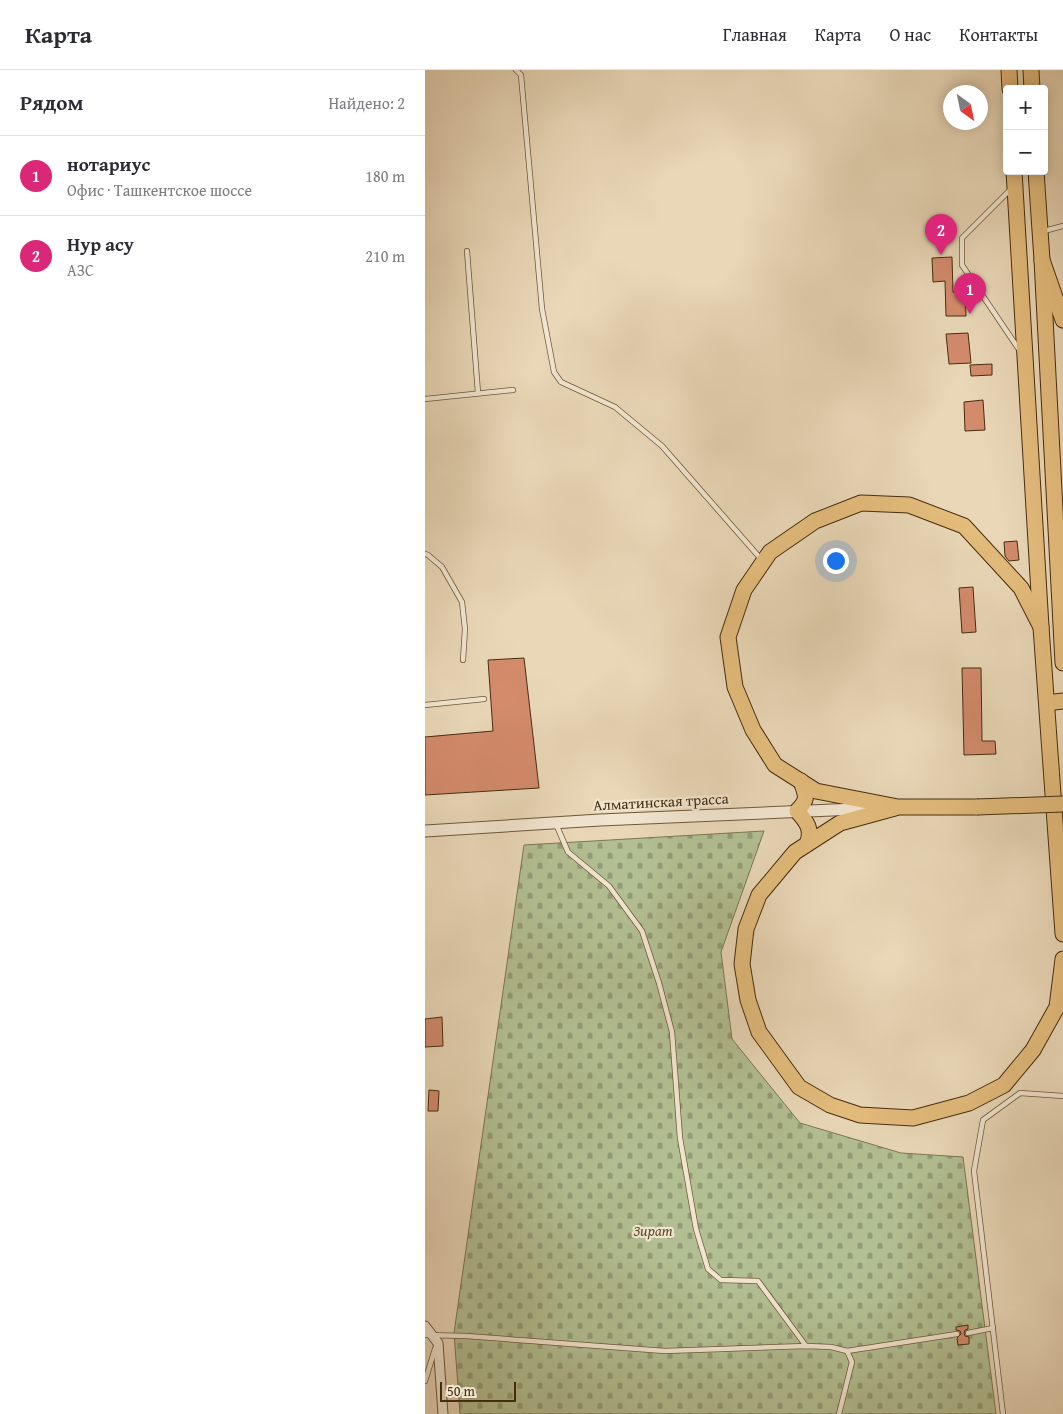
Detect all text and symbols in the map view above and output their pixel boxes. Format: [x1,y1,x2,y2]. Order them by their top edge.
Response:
text: Карта [25,17,92,52]
text: Главная [723,21,787,48]
text: Карта [815,21,861,48]
text: О нас [889,21,931,48]
text: Контакты [959,21,1038,48]
north arrow [943,85,988,130]
map controls [1003,85,1048,175]
button: + [1003,85,1048,130]
text: Рядом [20,87,83,118]
text: Найдено: 2 [328,91,405,115]
button: − [1003,130,1048,175]
text: нотариус [67,150,150,178]
text: 1 [32,164,40,188]
text: 180 m [365,164,405,188]
text: Офис · Ташкентское шоссе [67,178,252,202]
pin: 2 [925,214,957,255]
text: Нур асу [67,230,134,258]
text: 2 [32,244,40,268]
text: 210 m [365,244,405,268]
text: АЗС [67,258,94,282]
pin: 1 [954,273,986,314]
your location [823,548,849,574]
street label: Алматинская трасса [593,787,730,816]
park label: Зират [633,1220,673,1241]
scale bar [440,1379,516,1402]
text: 50 m [447,1381,475,1401]

